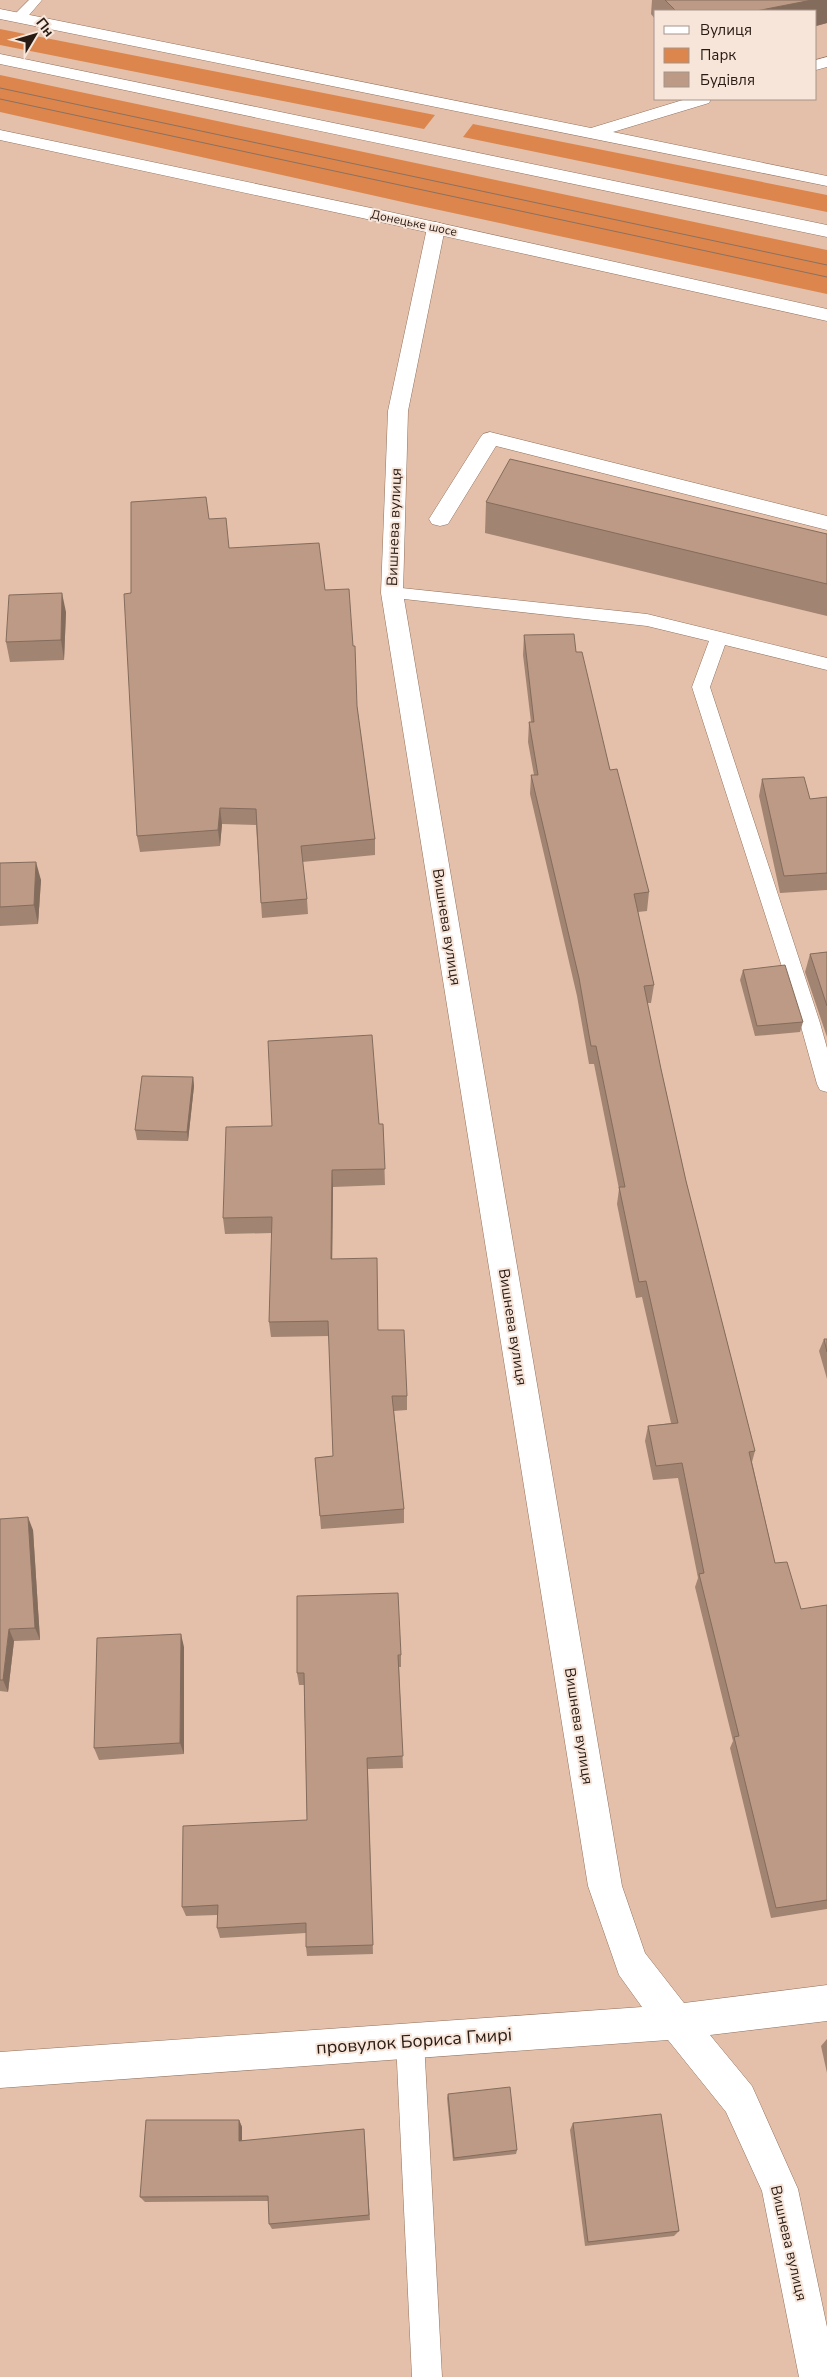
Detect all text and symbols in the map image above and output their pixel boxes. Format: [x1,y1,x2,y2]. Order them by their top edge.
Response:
north arrow [10,10,60,60]
legend [654,10,817,100]
text: Пн [31,14,58,41]
text: Вулиця [700,20,752,40]
text: Парк [700,45,736,65]
text: Будівля [700,70,755,90]
street label: Донецьке шосе [369,206,459,240]
street label: Вишнева вулиця [382,468,406,586]
street label: Вишнева вулиця [428,867,466,987]
street label: Вишнева вулиця [494,1267,532,1387]
street label: Вишнева вулиця [560,1666,598,1786]
street label: провулок Бориса Гмирі [315,2022,513,2060]
street label: Вишнева вулиця [766,2183,812,2303]

